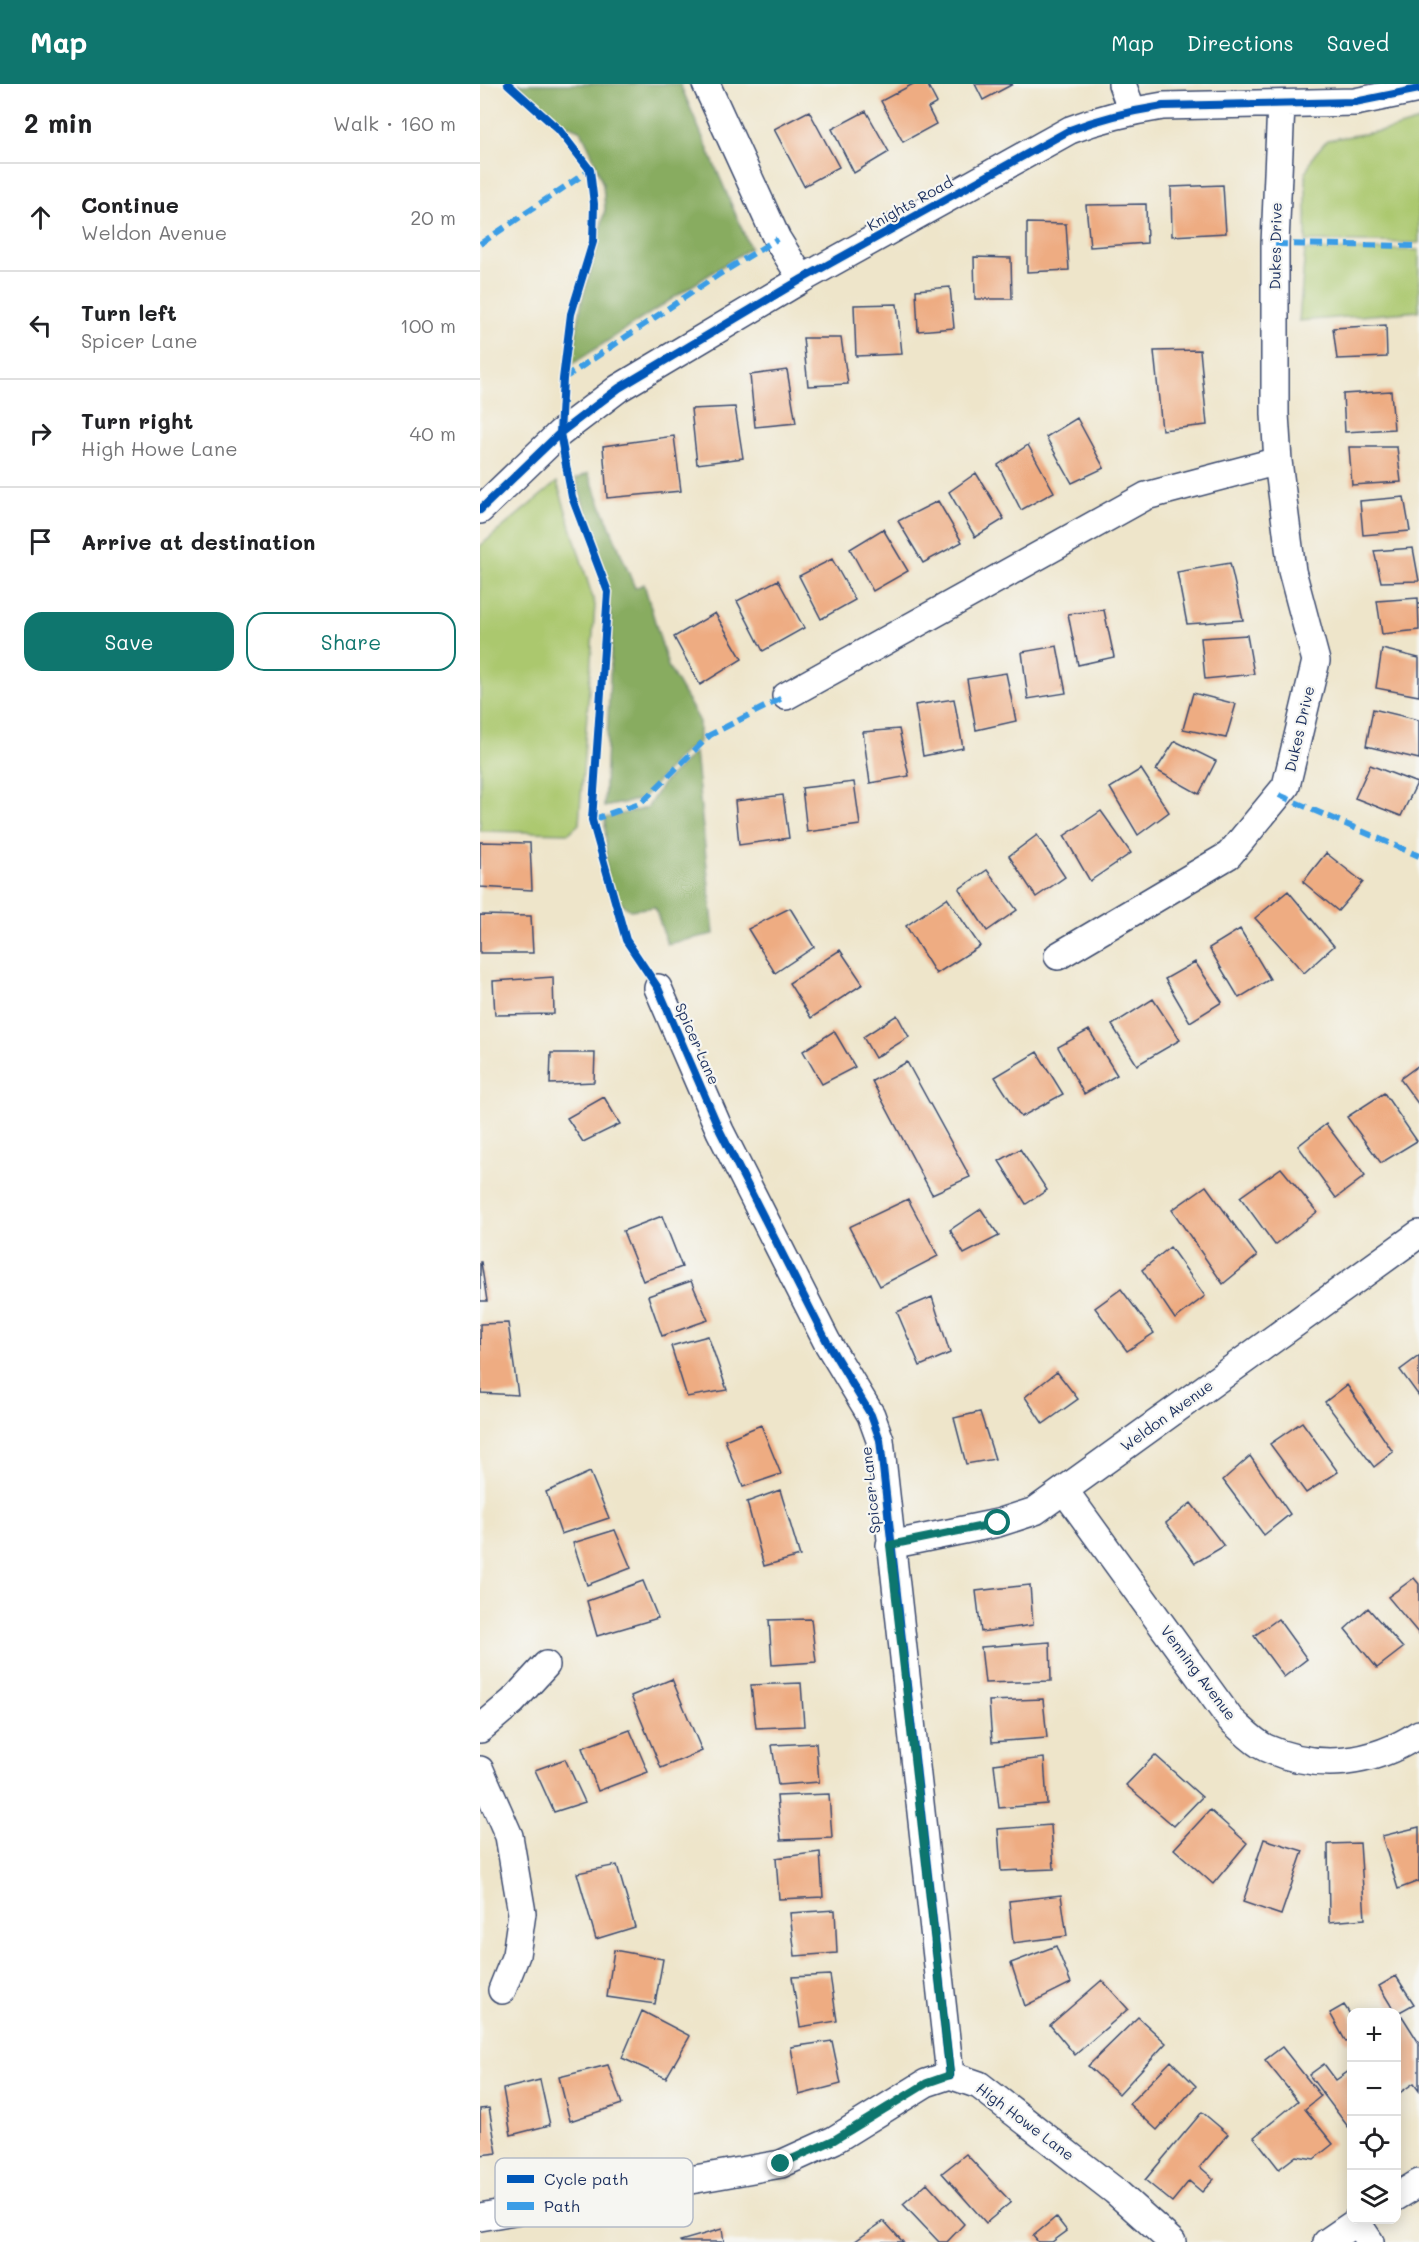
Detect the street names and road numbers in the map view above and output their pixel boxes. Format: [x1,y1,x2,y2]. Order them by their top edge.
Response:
street label: Knights Road [863,171,956,235]
street label: Dukes Drive [1264,202,1286,290]
street label: Dukes Drive [1279,684,1319,774]
street label: Spicer Lane [671,1000,725,1088]
street label: Weldon Avenue [1116,1375,1217,1456]
street label: Spicer Lane [855,1446,885,1535]
street label: Venning Avenue [1157,1621,1241,1724]
street label: High Howe Lane [973,2078,1079,2165]

